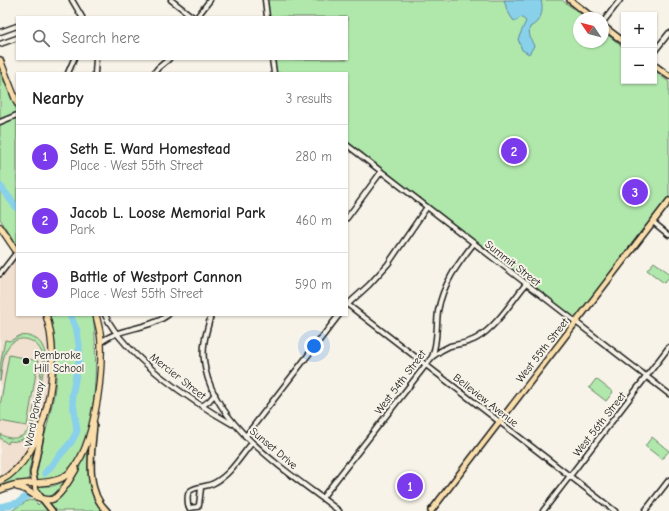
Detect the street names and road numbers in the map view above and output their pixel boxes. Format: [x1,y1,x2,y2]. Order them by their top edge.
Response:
street label: Summit Street [482,238,544,290]
street label: West 55th Street [513,315,572,385]
street label: West 54th Street [372,347,429,417]
street label: Mercier Street [147,350,209,403]
street label: Belleview Avenue [451,371,521,430]
street label: Ward Parkway [22,380,47,448]
street label: West 56th Street [570,389,629,459]
street label: Sunset Drive [247,425,301,472]

